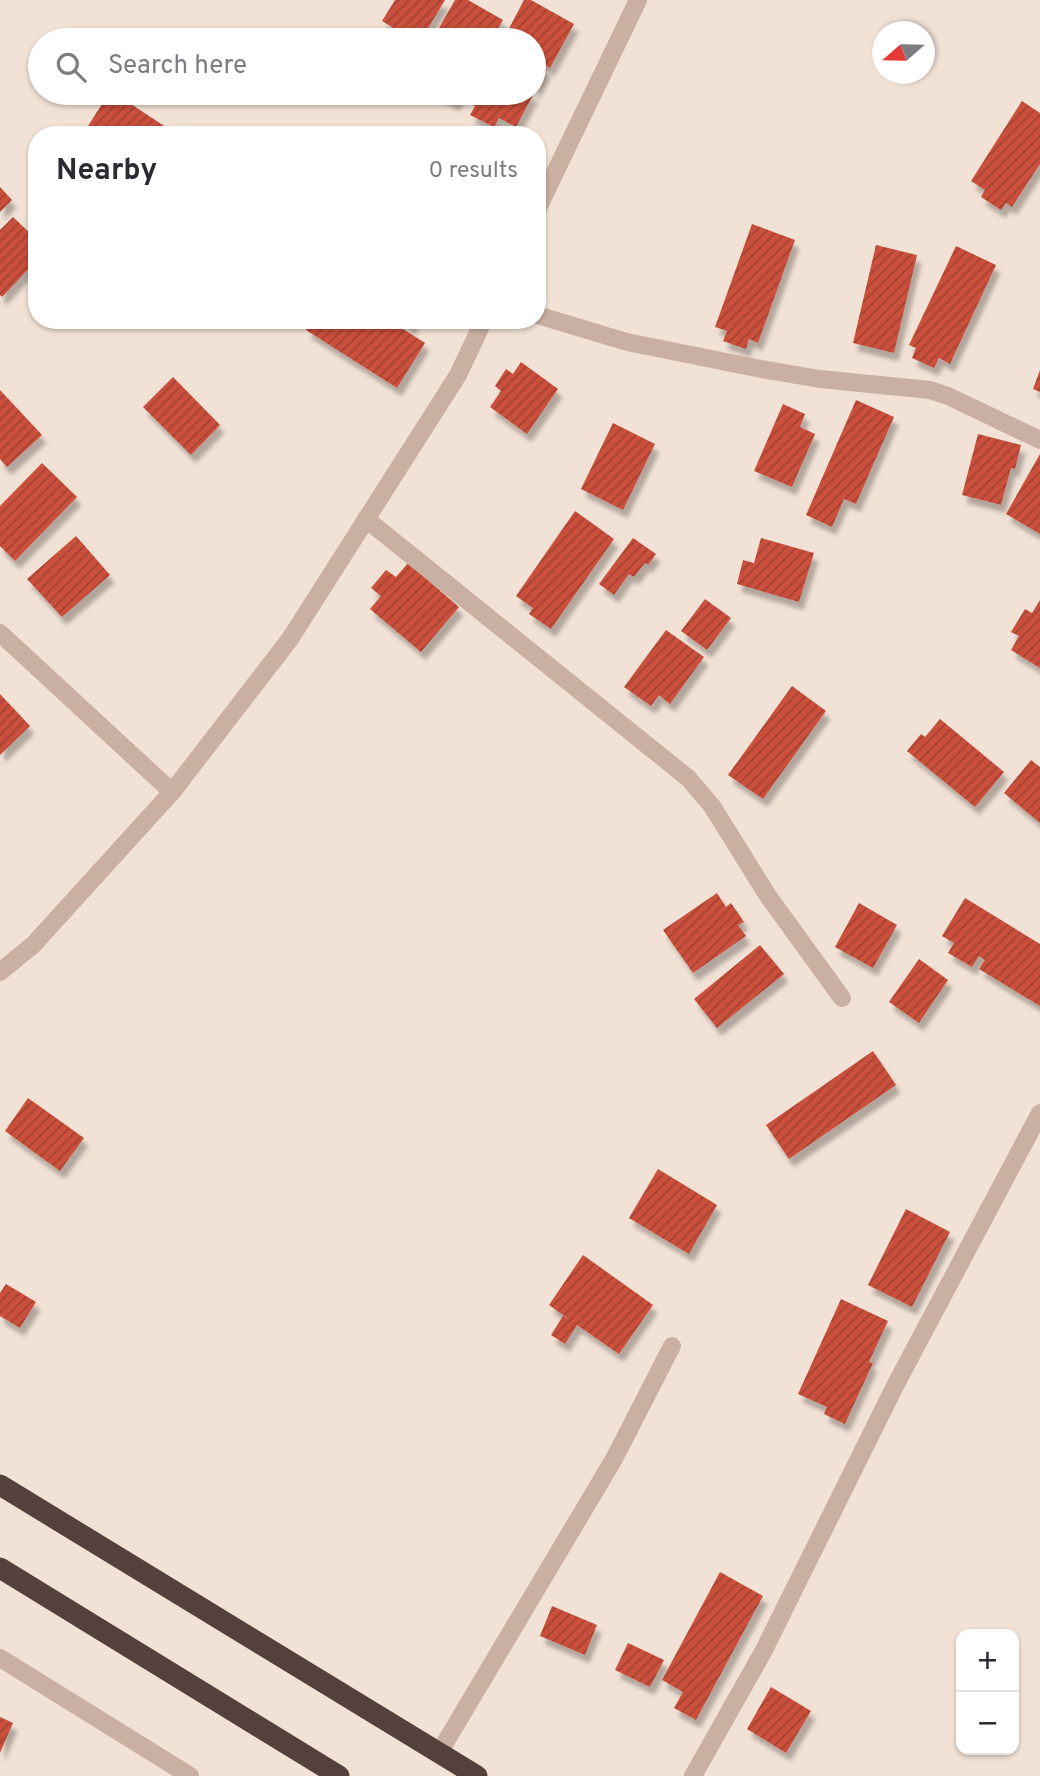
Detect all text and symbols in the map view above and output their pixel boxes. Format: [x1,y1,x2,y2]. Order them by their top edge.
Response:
north arrow [872,21,935,84]
search box [28,28,546,105]
icon: search [52,48,90,86]
text: Search here [108,50,247,83]
text: Nearby [56,153,157,190]
text: 0 results [429,157,518,186]
map controls [956,1629,1019,1755]
button: + [956,1629,1019,1692]
button: − [956,1692,1019,1755]

